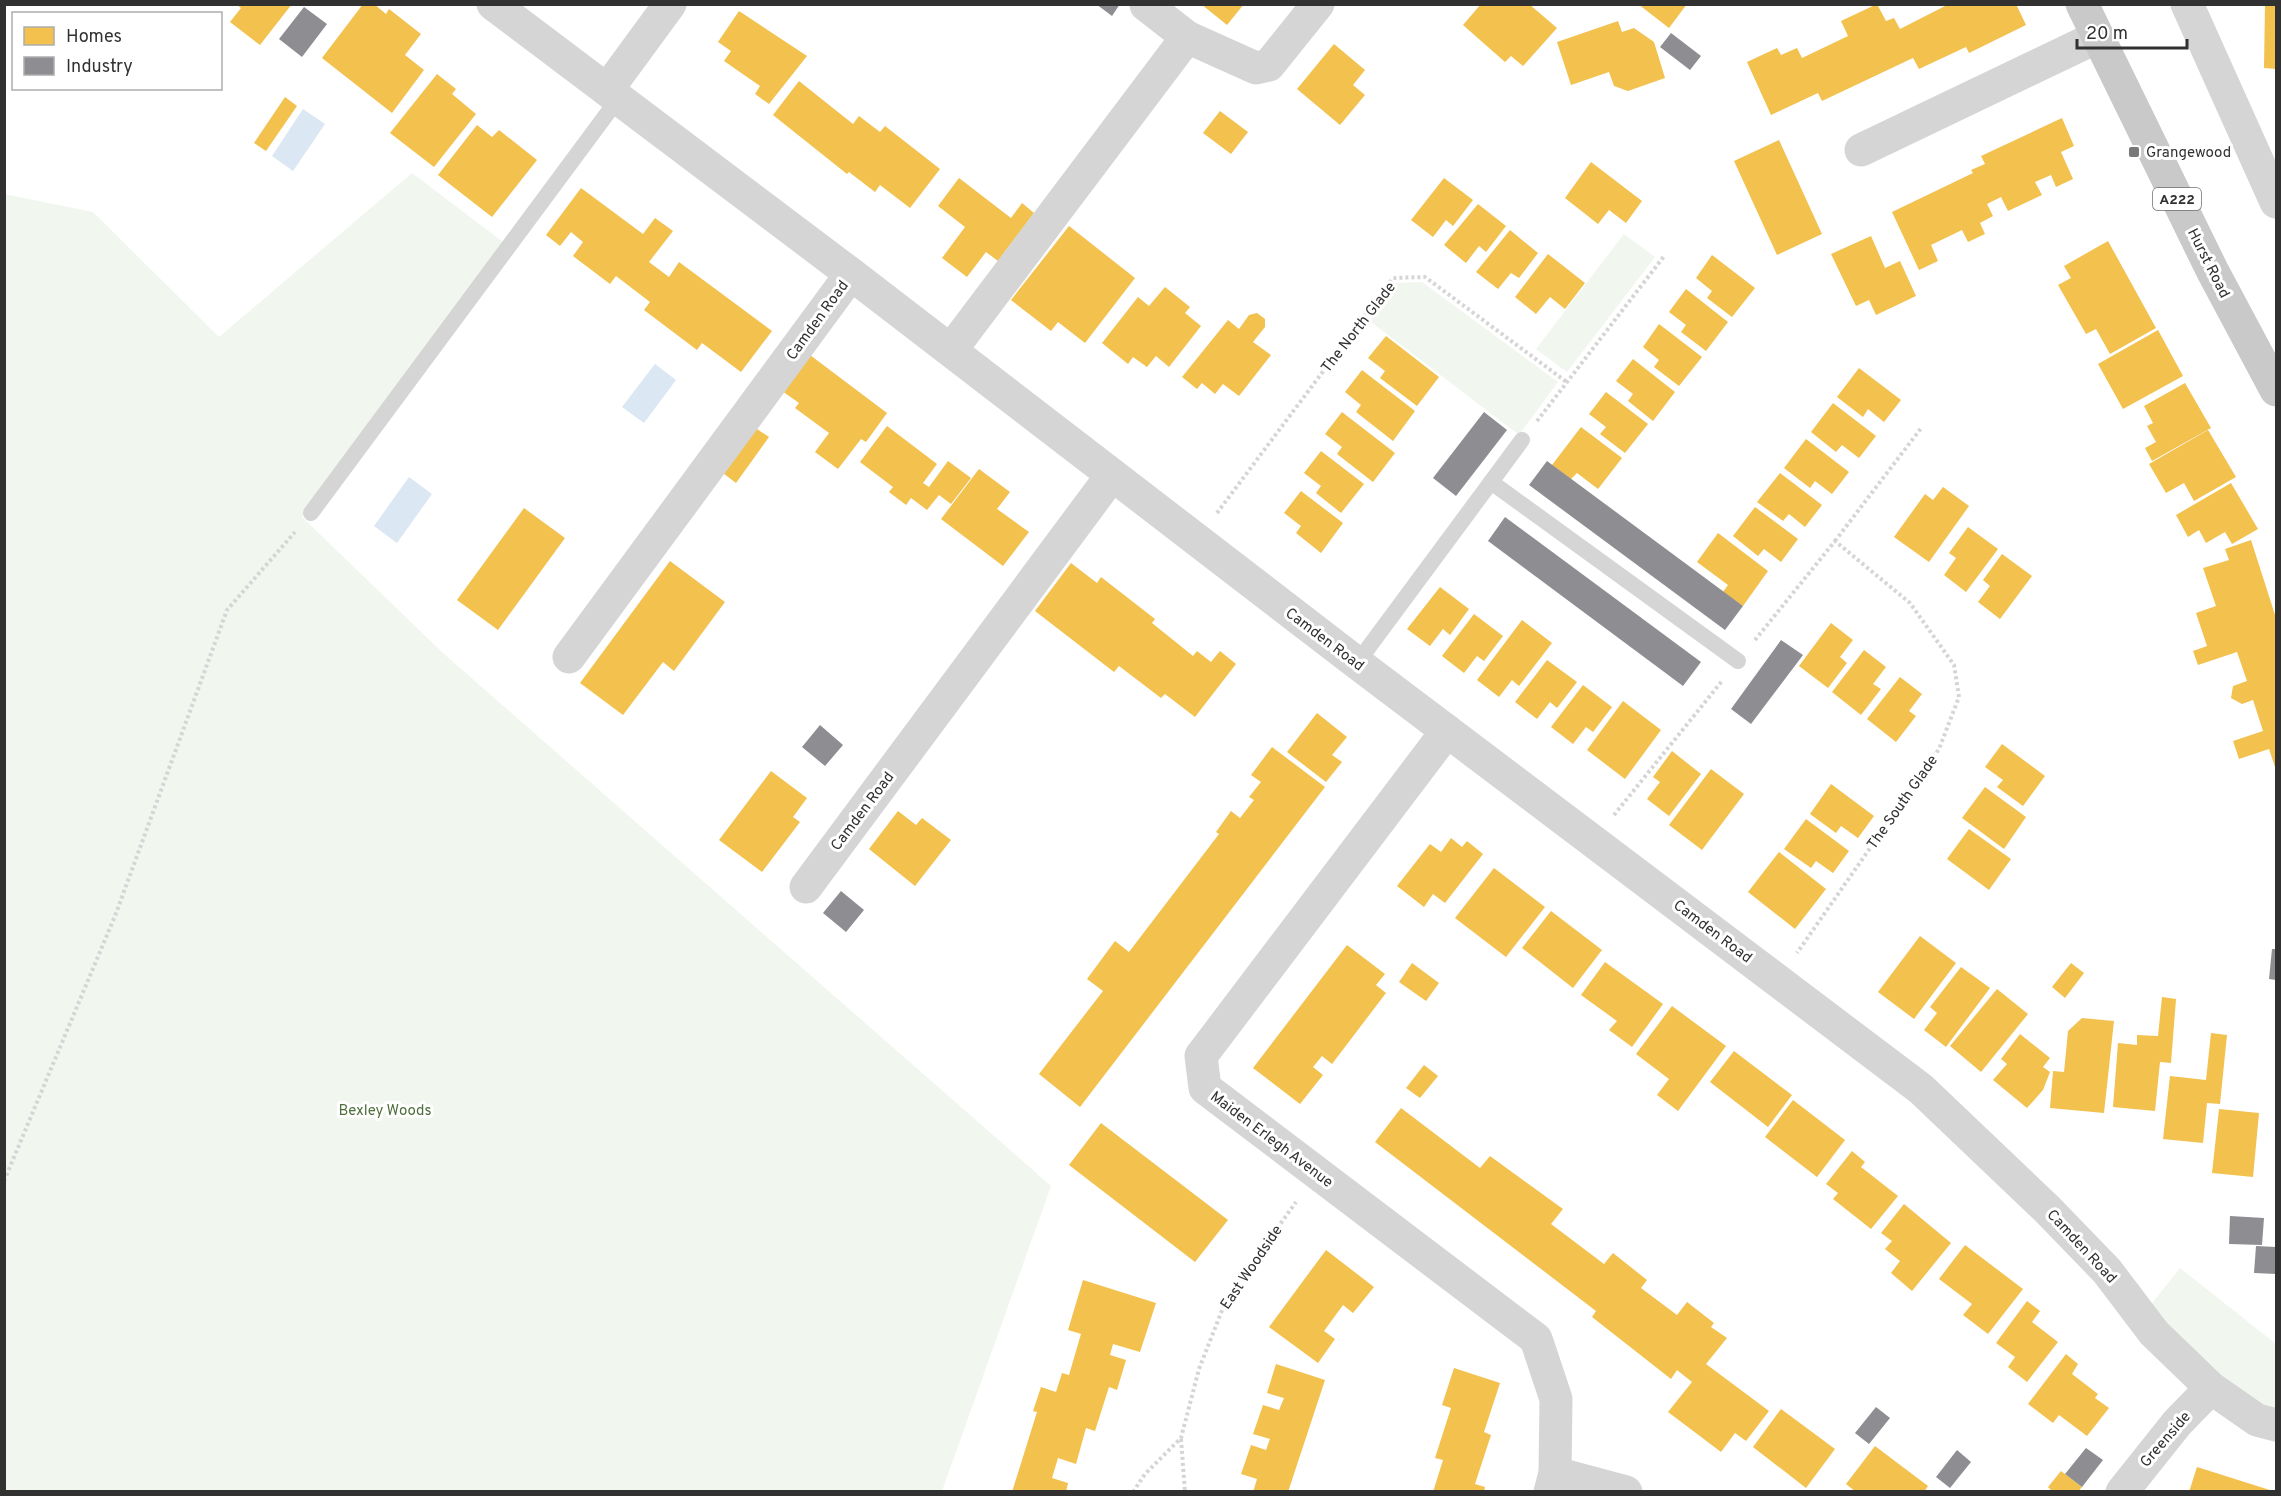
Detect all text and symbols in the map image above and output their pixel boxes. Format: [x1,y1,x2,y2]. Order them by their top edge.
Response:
legend [12,12,222,90]
scale bar [2077,12,2186,50]
text: 20 m [2086,23,2128,46]
text: Homes [66,26,122,49]
text: Industry [66,56,133,79]
place label: Grangewood [2146,144,2231,163]
marker: Grangewood [2127,145,2141,159]
road number: A222 [2153,188,2201,210]
street label: Hurst Road [2182,226,2233,302]
street label: Camden Road [783,277,854,365]
street label: The North Glade [1318,279,1401,377]
street label: Camden Road [1281,604,1367,676]
street label: The South Glade [1864,752,1943,854]
street label: Camden Road [827,769,899,855]
street label: Camden Road [1669,896,1755,968]
street label: Maiden Erlegh Avenue [1206,1088,1336,1193]
park label: Bexley Woods [338,1102,432,1121]
street label: Camden Road [2042,1206,2120,1288]
street label: East Woodside [1217,1222,1287,1314]
street label: Greenside [2137,1408,2196,1472]

